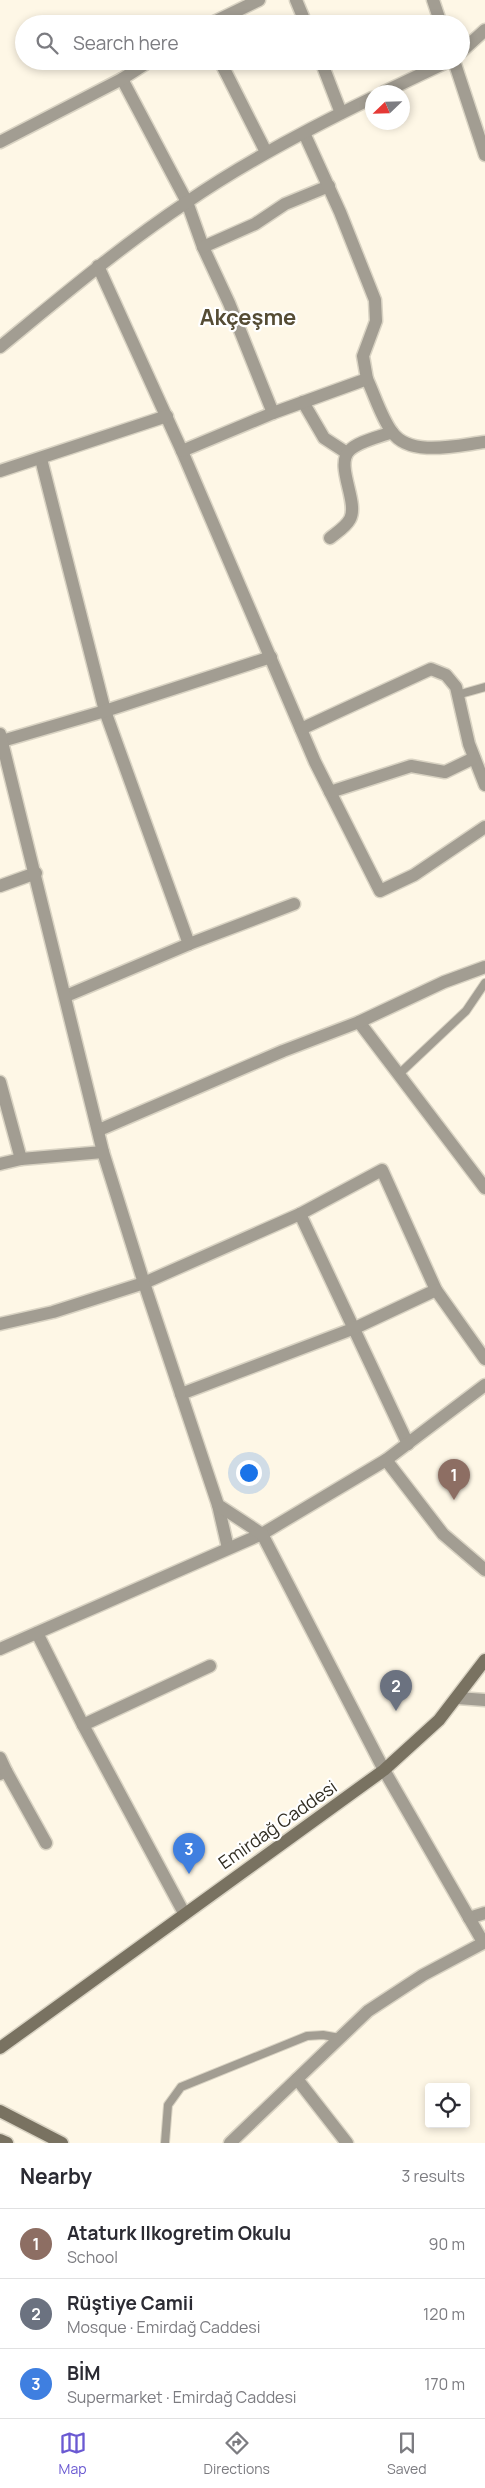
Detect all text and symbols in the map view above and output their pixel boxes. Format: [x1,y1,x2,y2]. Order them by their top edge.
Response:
search box [15,15,470,70]
icon: search [33,29,61,57]
text: Search here [73,30,179,56]
north arrow [365,85,410,130]
district label: Akçeşme [200,302,296,332]
pin: 1 [438,1459,470,1500]
your location [236,1460,262,1486]
pin: 2 [380,1670,412,1711]
street label: Emirdağ Caddesi [213,1774,341,1874]
pin: 3 [173,1833,205,1874]
map controls [425,2083,470,2128]
button: locate [425,2083,470,2128]
text: Nearby [20,2162,92,2190]
text: 3 results [402,2165,465,2187]
text: Ataturk Ilkogretim Okulu [67,2220,291,2246]
text: 1 [32,2233,40,2255]
text: 90 m [429,2233,465,2255]
text: School [67,2246,118,2268]
text: Rüştiye Camii [67,2290,193,2316]
text: 2 [31,2303,41,2325]
text: 120 m [423,2303,465,2325]
text: Mosque · Emirdağ Caddesi [67,2316,260,2338]
text: BİM [67,2360,101,2386]
text: 3 [31,2373,41,2395]
text: 170 m [424,2373,465,2395]
text: Supermarket · Emirdağ Caddesi [67,2386,297,2408]
tab: Map [59,2429,87,2478]
tab: Directions [204,2429,270,2478]
tab: Saved [387,2429,426,2478]

